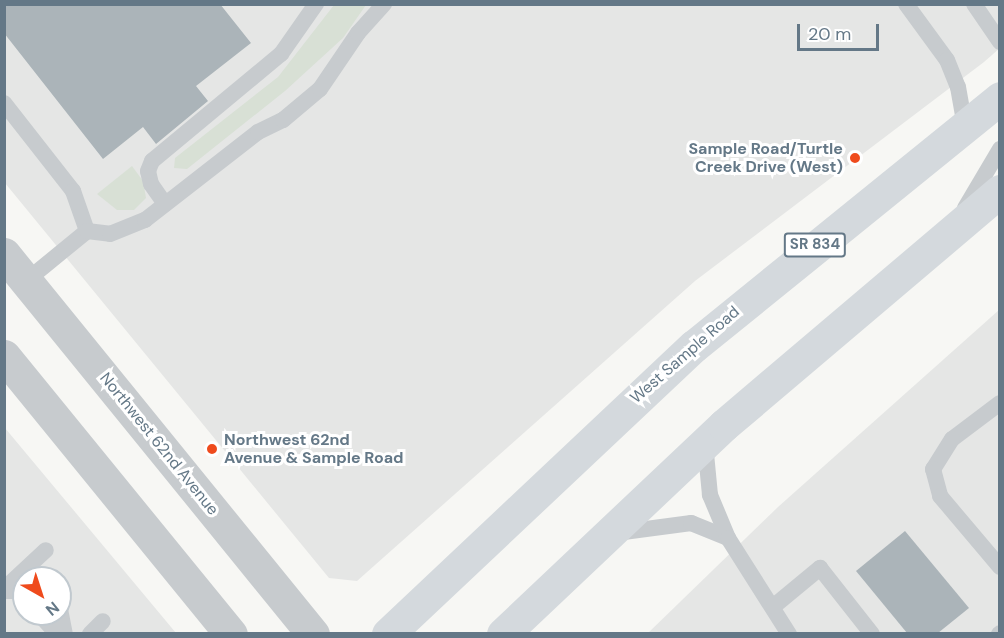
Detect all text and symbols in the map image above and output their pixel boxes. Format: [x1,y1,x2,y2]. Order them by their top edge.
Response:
scale bar [800,12,882,50]
text: 20 m [808,22,851,46]
place label: Sample Road/Turtle Creek Drive (West) [688,139,843,177]
marker: Sample Road/Turtle Creek Drive (West) [848,151,862,165]
road number: SR 834 [784,233,846,257]
street label: West Sample Road [626,302,744,408]
street label: Northwest 62nd Avenue [96,369,222,519]
place label: Northwest 62nd Avenue & Sample Road [224,430,404,468]
marker: Northwest 62nd Avenue & Sample Road [205,442,219,456]
north arrow [12,566,72,626]
text: N [41,597,64,621]

